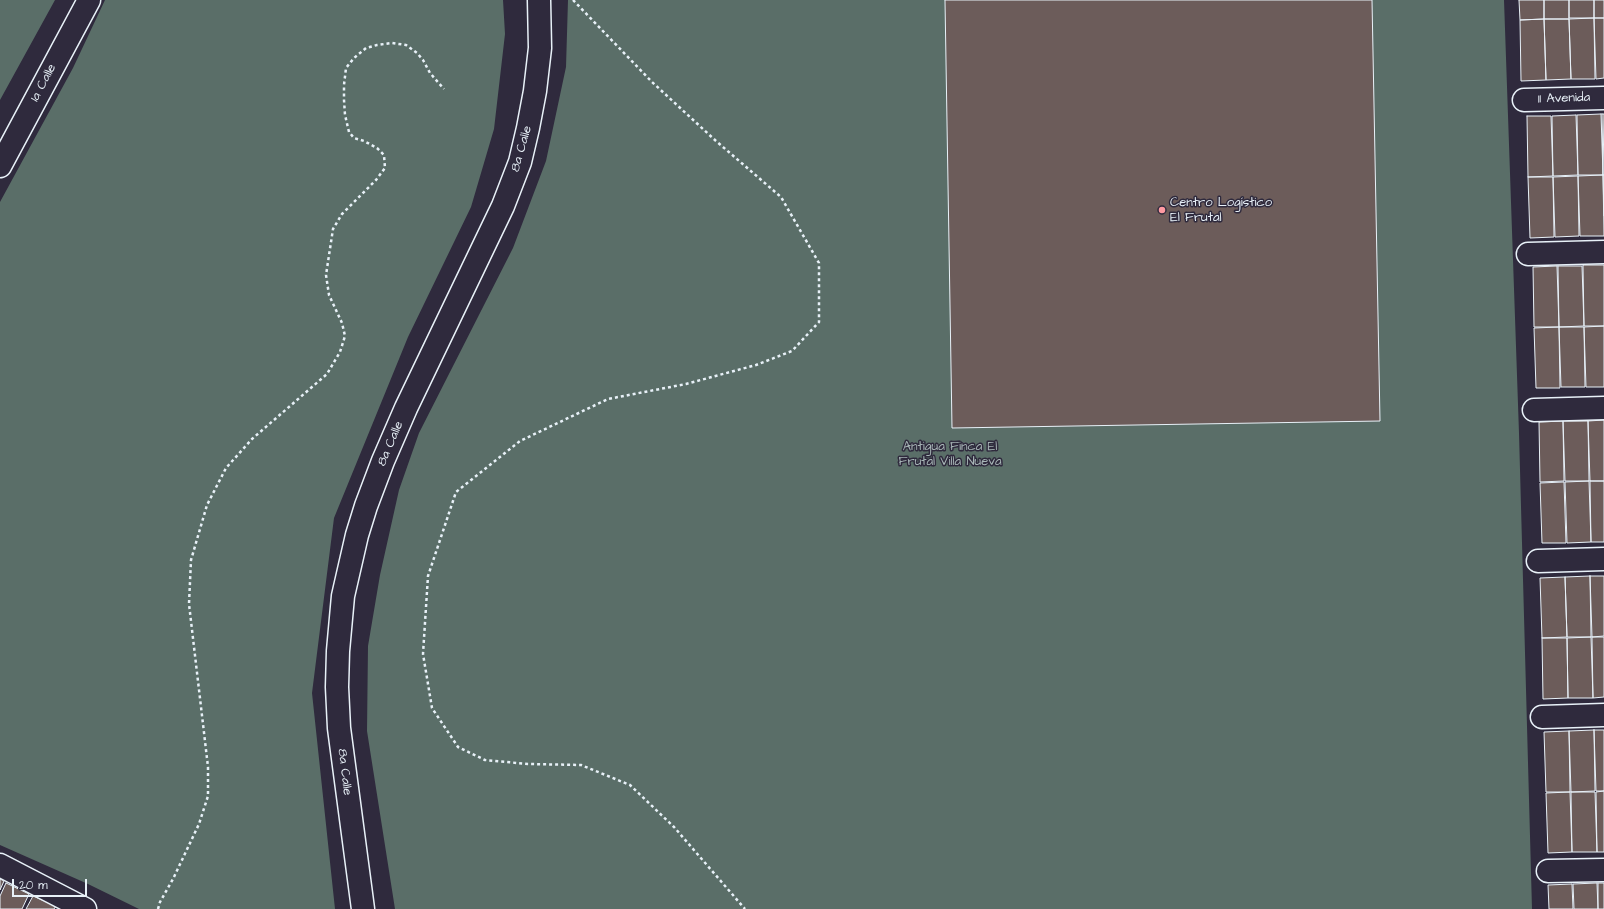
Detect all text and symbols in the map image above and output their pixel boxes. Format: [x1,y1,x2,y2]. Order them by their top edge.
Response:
street label: 1a Calle [28,61,60,105]
street label: 11 Avenida [1538,90,1590,108]
street label: 8a Calle [508,124,536,174]
place label: Centro Logístico El Frutal [1170,195,1272,226]
marker: Centro Logístico El Frutal [1157,205,1167,215]
street label: 8a Calle [375,419,407,469]
park label: Antigua Finca El Frutal Villa Nueva [898,439,1002,470]
street label: 8a Calle [333,748,355,796]
scale bar [14,871,89,897]
text: 20 m [19,877,48,894]

